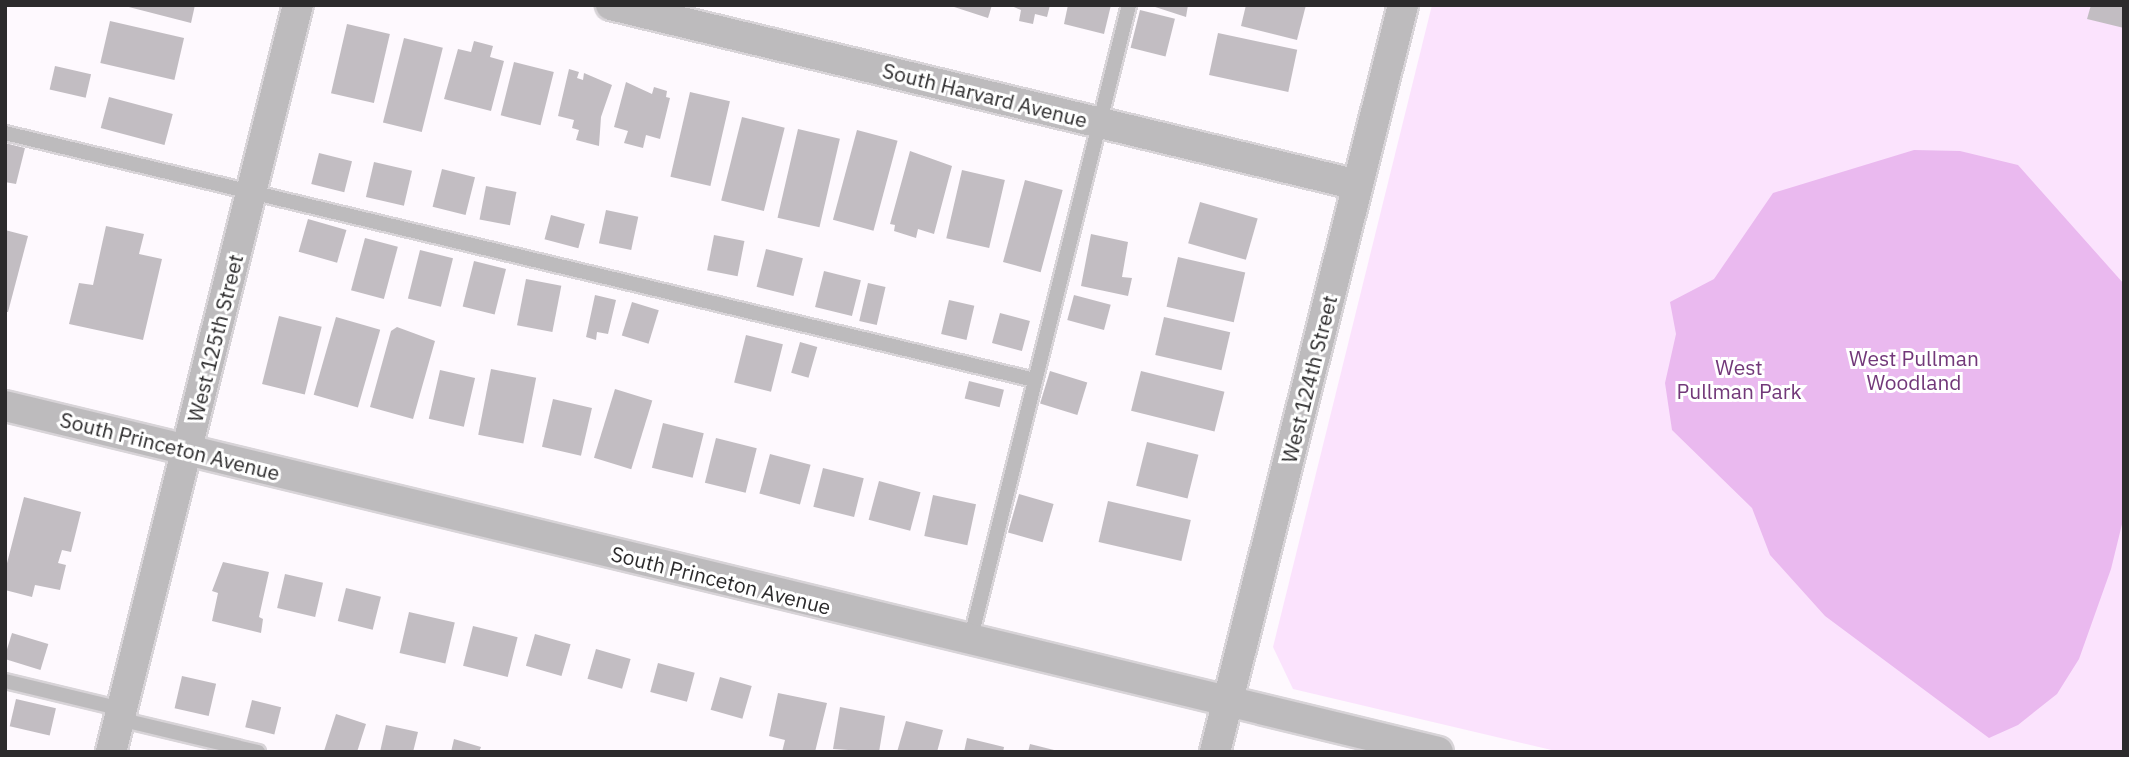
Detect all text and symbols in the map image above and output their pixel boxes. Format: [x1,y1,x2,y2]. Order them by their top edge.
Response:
street label: South Harvard Avenue [880,57,1090,133]
street label: West 125th Street [182,252,248,424]
street label: West 124th Street [1276,293,1342,465]
park label: West Pullman Woodland [1849,345,1979,395]
park label: West Pullman Park [1677,354,1801,404]
street label: South Princeton Avenue [58,406,282,486]
street label: South Princeton Avenue [609,540,833,620]

